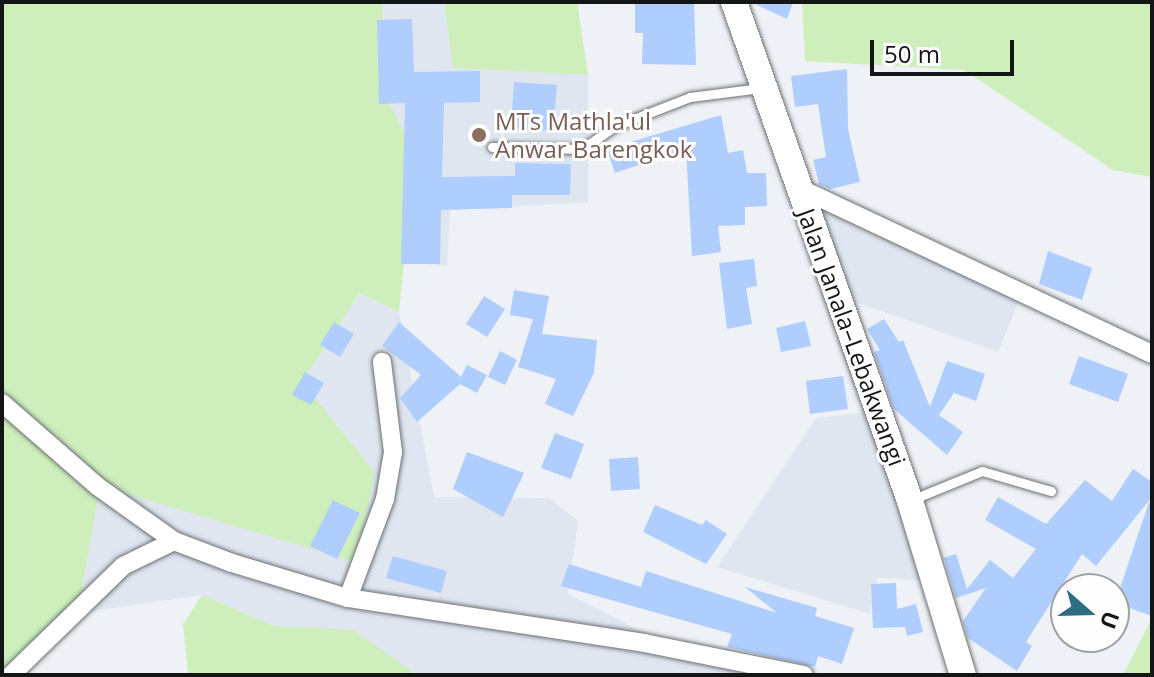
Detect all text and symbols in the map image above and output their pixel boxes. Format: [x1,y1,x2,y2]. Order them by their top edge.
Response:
scale bar [874,24,1018,74]
text: 50 m [884,37,940,70]
place label: MTs Mathla'ul Anwar Barengkok [495,107,692,163]
marker: MTs Mathla'ul Anwar Barengkok [470,126,488,144]
street label: Jalan Janala–Lebakwangi [792,204,912,470]
north arrow [1050,573,1130,653]
text: U [1094,608,1128,633]

